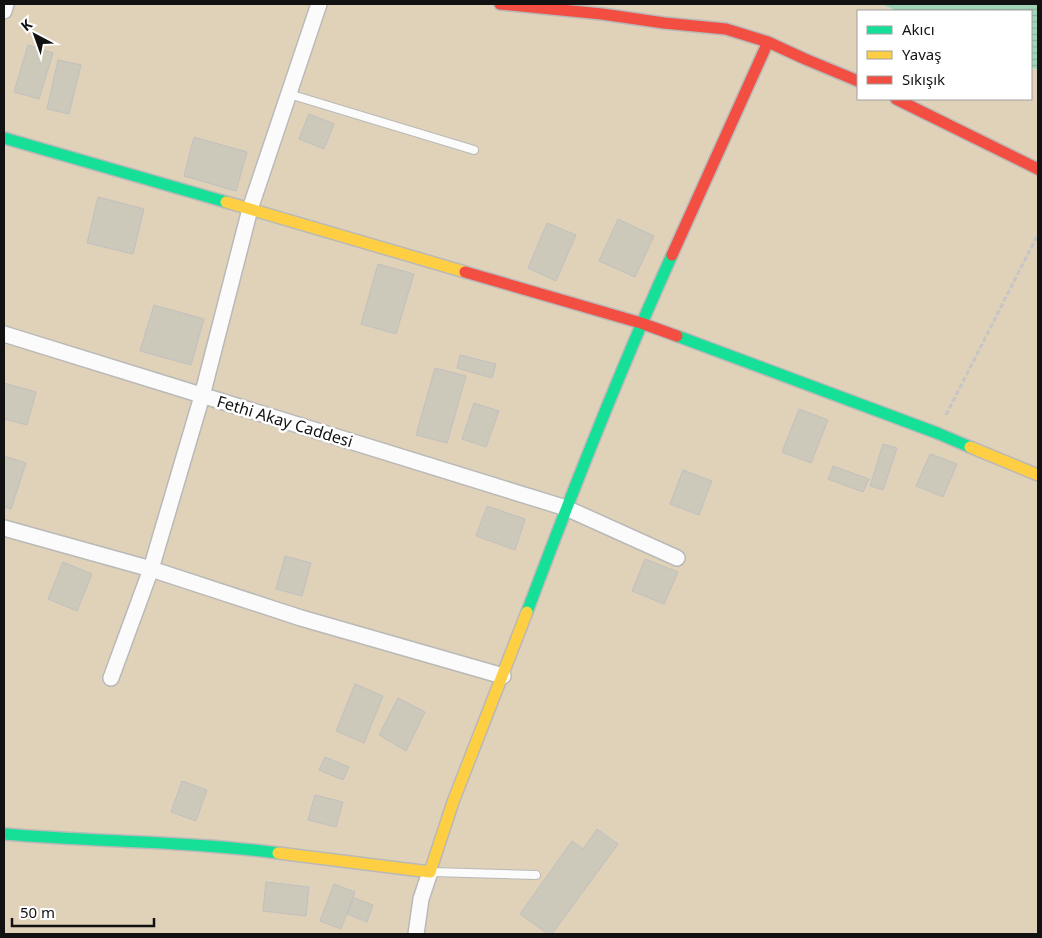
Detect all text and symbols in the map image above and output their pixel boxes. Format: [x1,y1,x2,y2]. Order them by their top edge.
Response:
north arrow [10,10,60,60]
legend [857,10,1032,100]
text: K [16,14,36,35]
text: Akıcı [902,19,935,39]
text: Yavaş [902,44,941,64]
text: Sıkışık [902,69,945,89]
street label: Fethi Akay Caddesi [214,390,356,452]
scale bar [12,896,155,928]
text: 50 m [20,902,55,922]

